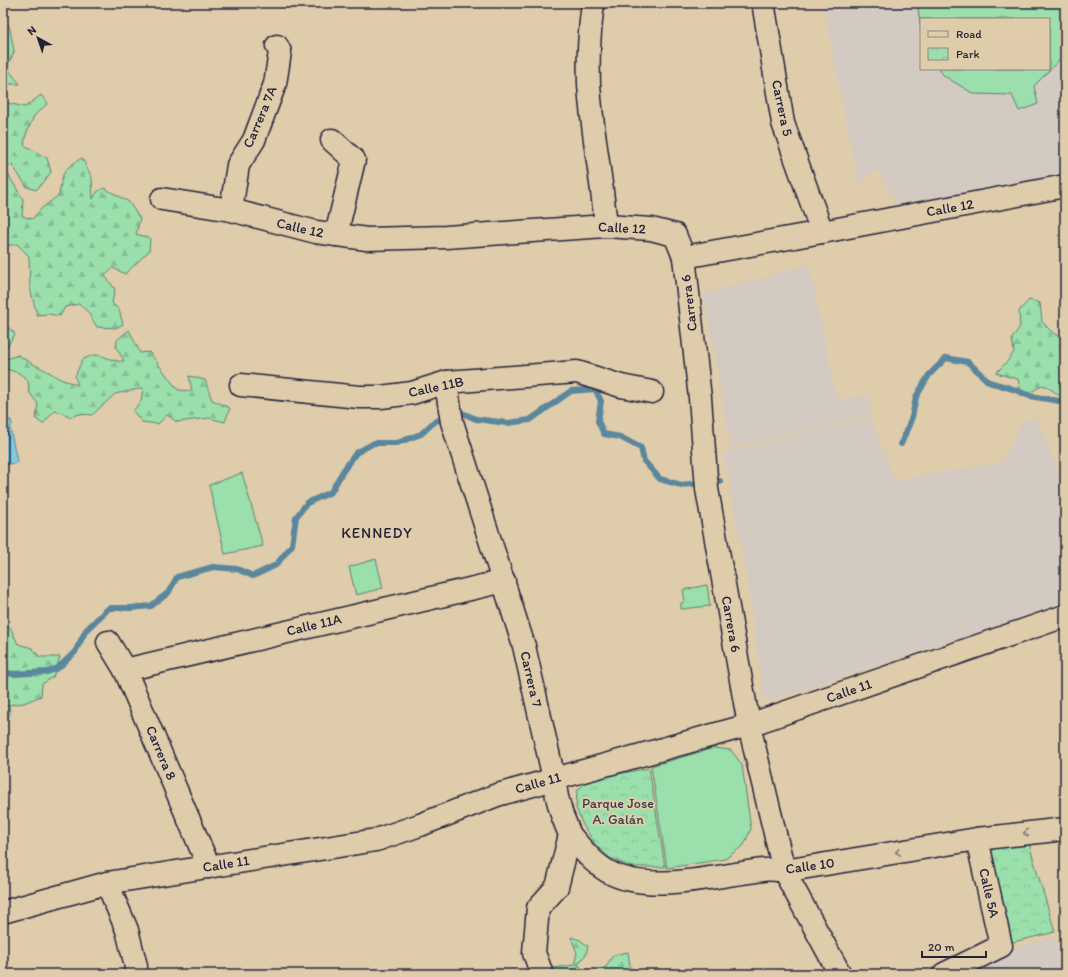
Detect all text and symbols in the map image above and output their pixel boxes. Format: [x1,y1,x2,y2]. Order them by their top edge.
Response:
north arrow [18,18,58,58]
legend [920,18,1050,70]
text: N [25,23,39,38]
text: Road [956,27,982,41]
text: Park [956,47,980,61]
street label: Carrera 5 [768,78,796,138]
street label: Carrera 7A [239,83,281,151]
street label: Calle 12 [925,195,976,221]
street label: Calle 12 [275,214,326,242]
street label: Calle 12 [598,218,647,238]
street label: Carrera 6 [677,274,701,332]
street label: Calle 11B [407,373,465,401]
district label: KENNEDY [341,524,413,542]
street label: Carrera 6 [718,594,744,654]
street label: Calle 11A [285,610,343,640]
street label: Carrera 7 [516,649,546,709]
street label: Calle 11 [824,675,874,707]
street label: Carrera 8 [142,723,180,783]
street label: Calle 11 [513,768,563,798]
park label: Parque Jose A. Galán [582,795,654,828]
one-way arrow [1023,829,1029,838]
one-way arrow [895,847,901,856]
street label: Calle 11 [201,852,251,876]
street label: Calle 10 [784,854,836,878]
street label: Calle 5A [975,867,1003,919]
scale bar [922,933,986,959]
text: 20 m [928,940,955,954]

